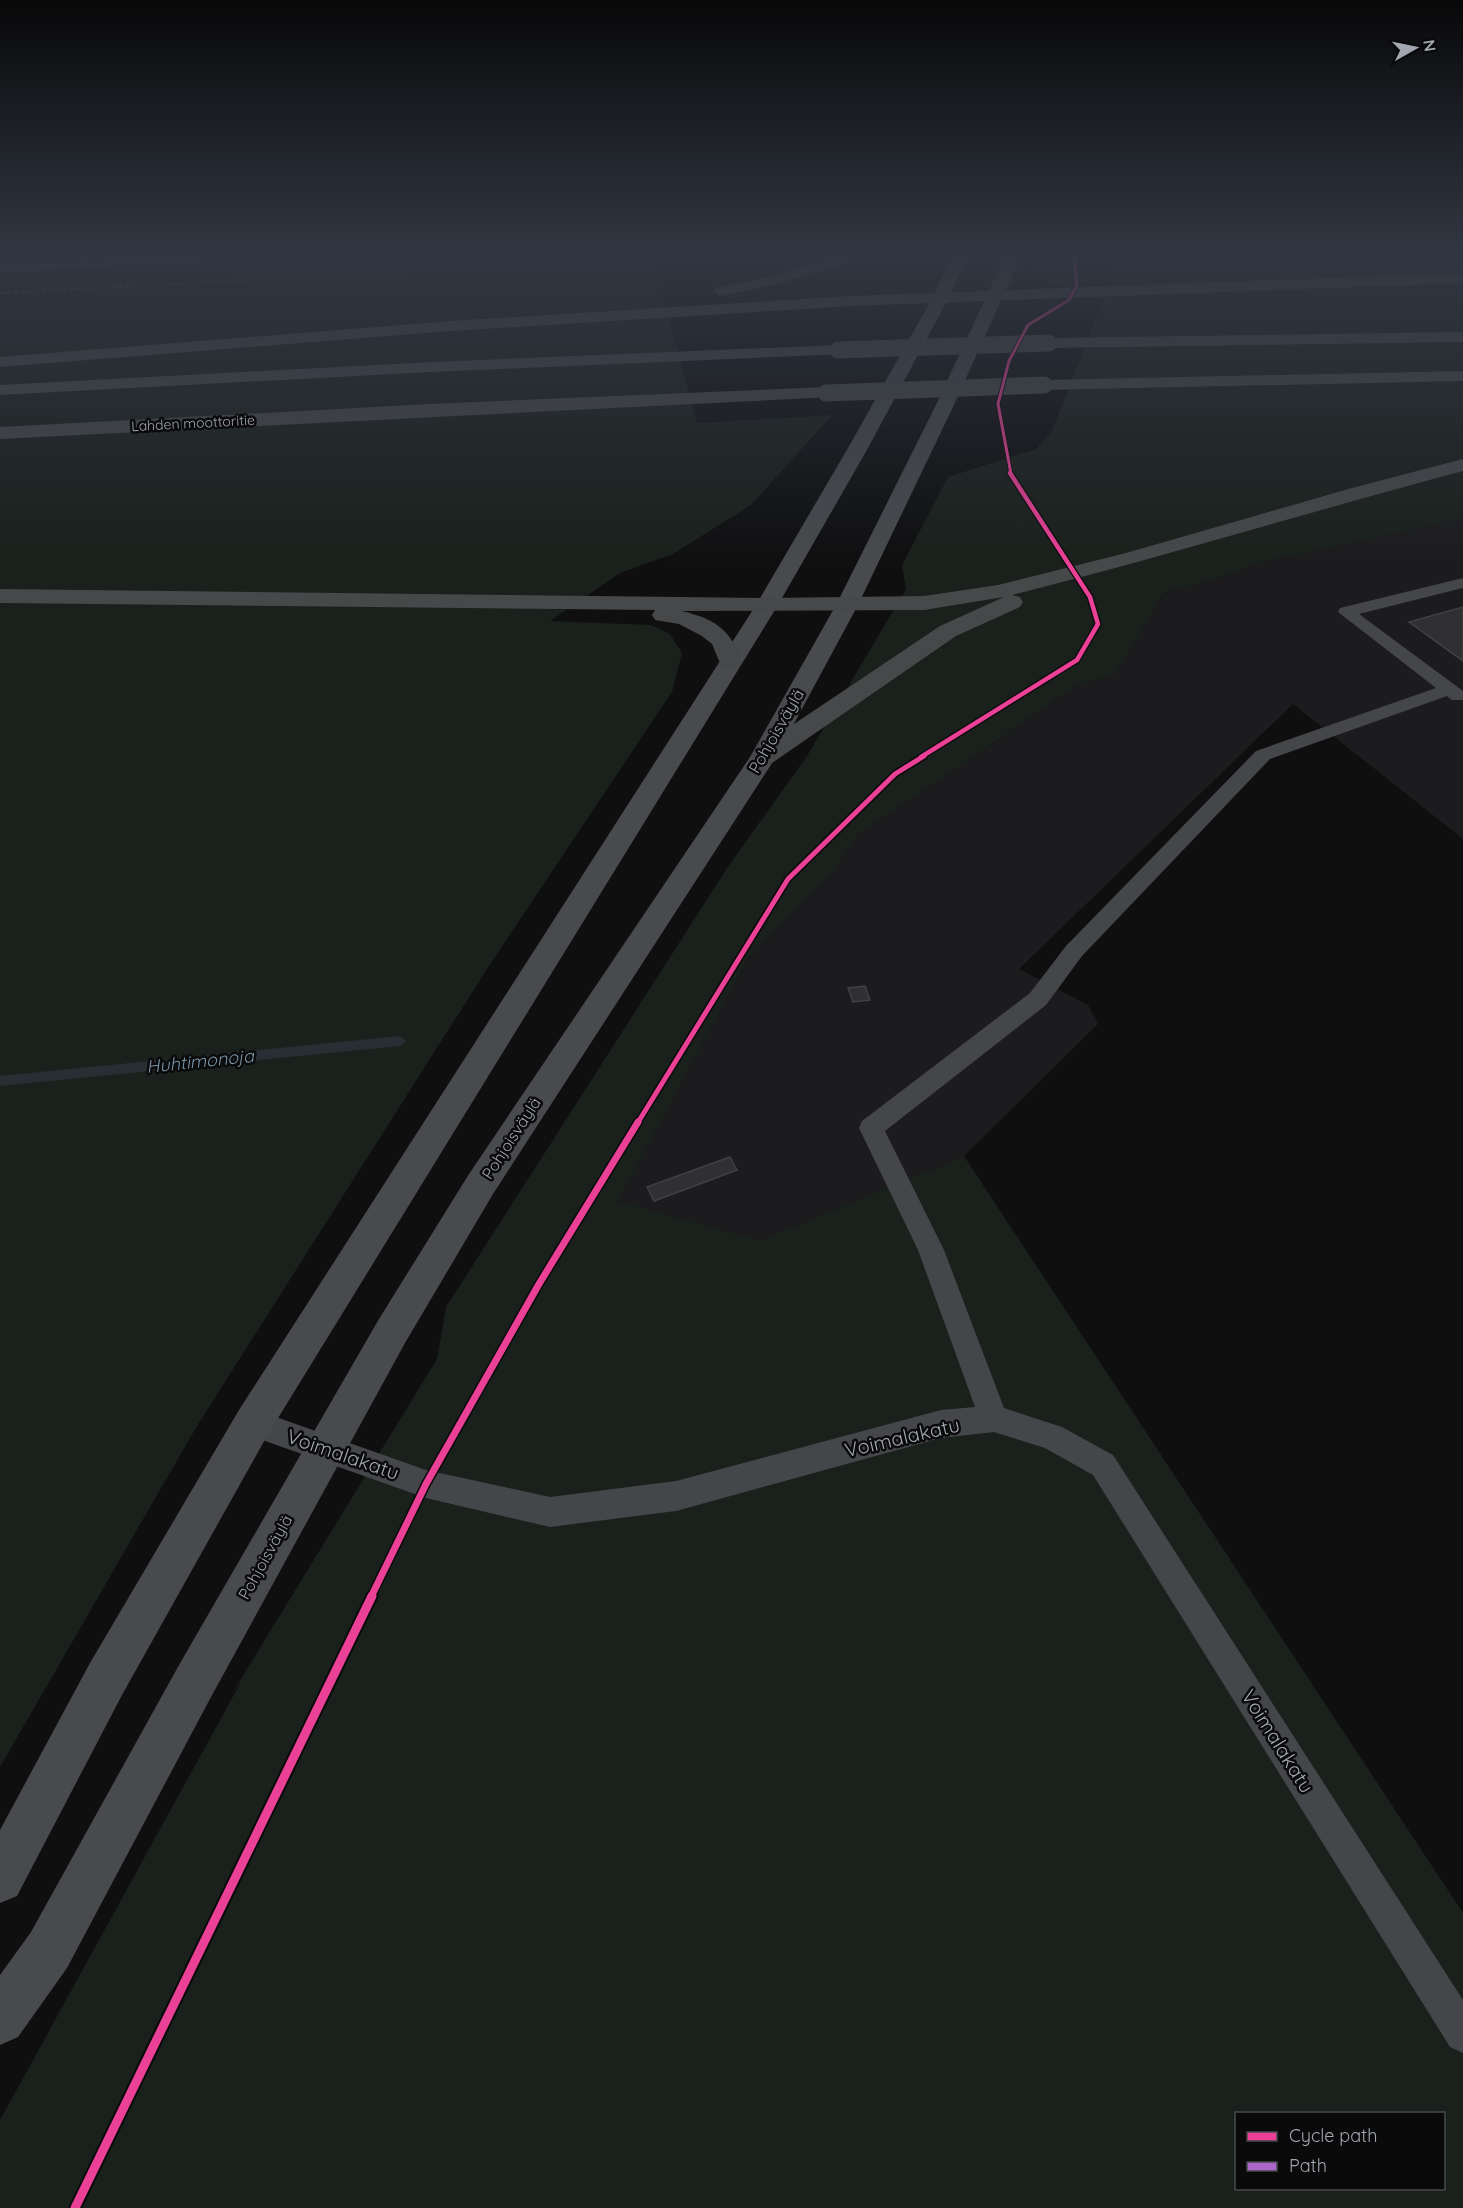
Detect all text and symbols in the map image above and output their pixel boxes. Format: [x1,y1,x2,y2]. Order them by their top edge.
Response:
north arrow [1385,18,1445,78]
text: N [1419,38,1441,53]
street label: Lahden moottoritie [131,411,255,435]
street label: Pohjoisväylä [744,685,808,777]
water label: Huhtimonoja [145,1044,256,1078]
street label: Pohjoisväylä [477,1093,545,1183]
street label: Voimalakatu [842,1412,962,1462]
street label: Voimalakatu [284,1423,402,1485]
street label: Pohjoisväylä [234,1511,296,1603]
street label: Voimalakatu [1236,1685,1320,1797]
legend [1235,2112,1445,2190]
text: Cycle path [1289,2124,1377,2147]
text: Path [1289,2154,1327,2177]

